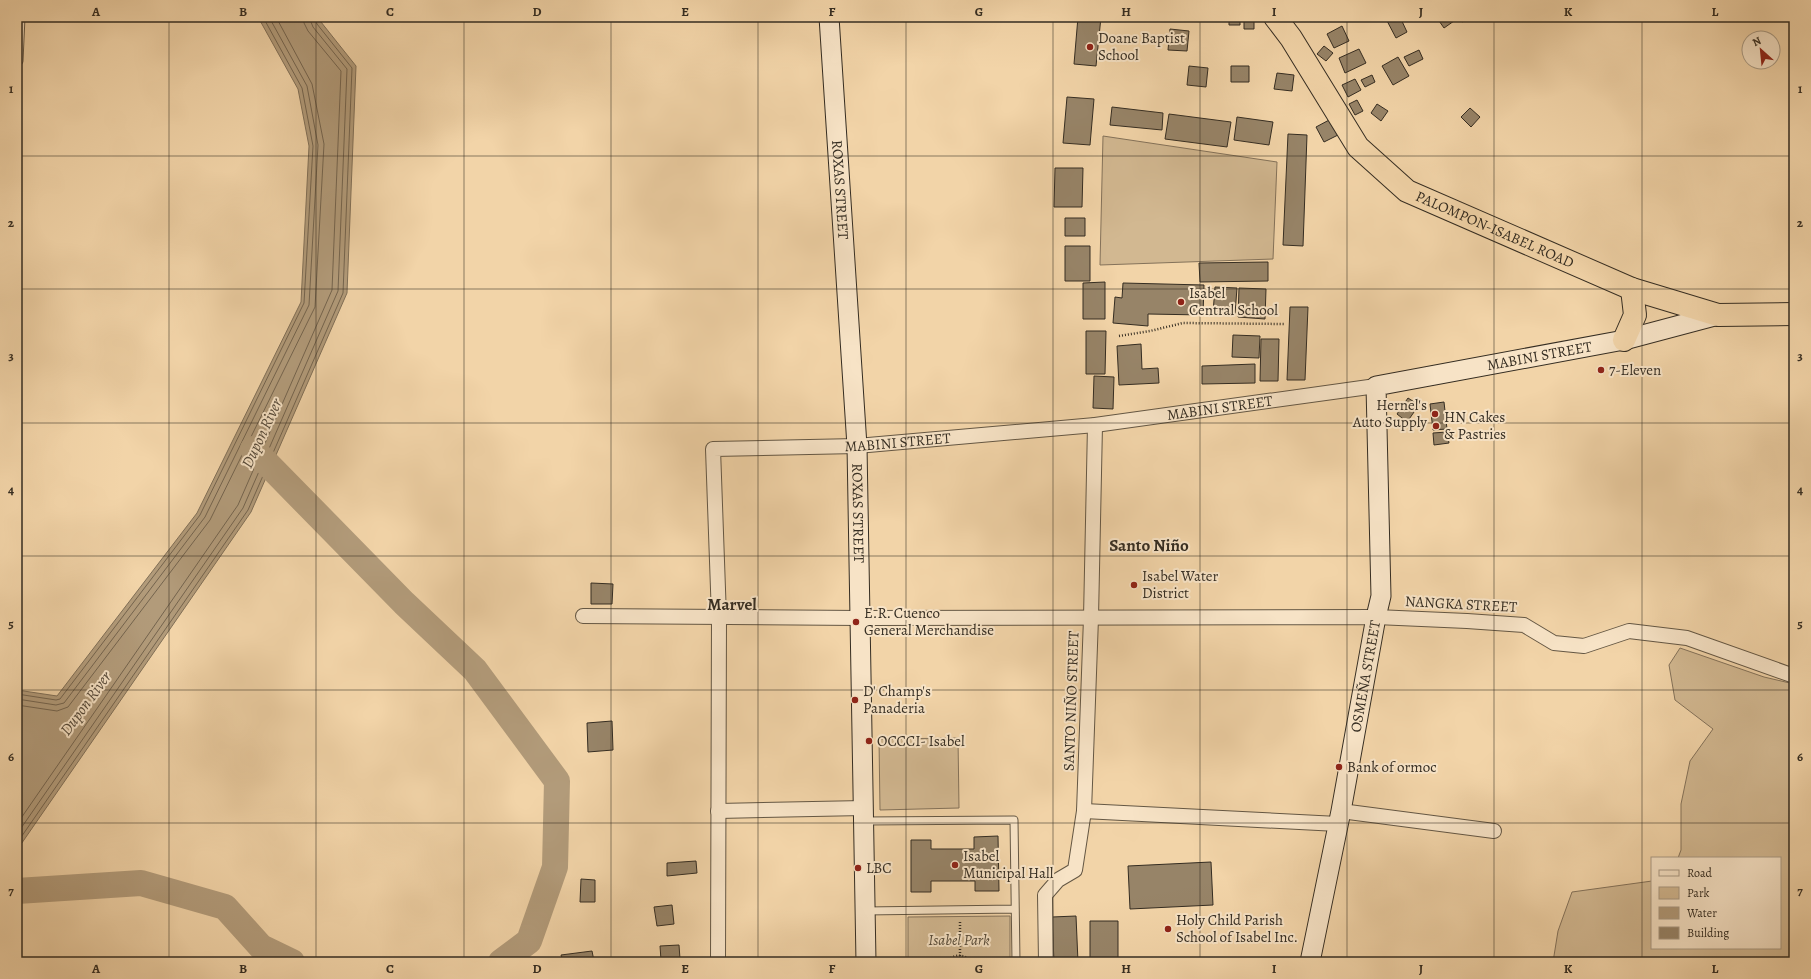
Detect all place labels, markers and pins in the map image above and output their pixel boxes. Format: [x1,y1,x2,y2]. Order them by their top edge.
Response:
place label: Doane Baptist School [1098,28,1185,65]
marker: Doane Baptist School [1085,42,1095,52]
place label: Isabel Central School [1189,283,1278,320]
marker: Isabel Central School [1176,297,1186,307]
place label: 7-Eleven [1609,360,1661,380]
marker: 7-Eleven [1596,365,1606,375]
place label: Hernel's Auto Supply [1352,395,1427,432]
place label: HN Cakes & Pastries [1444,407,1506,444]
marker: Hernel's Auto Supply [1430,409,1440,419]
marker: HN Cakes & Pastries [1431,421,1441,431]
place label: Isabel Water District [1142,566,1219,603]
marker: Isabel Water District [1129,580,1139,590]
place label: E.R. Cuenco General Merchandise [864,603,994,640]
marker: E.R. Cuenco General Merchandise [851,617,861,627]
place label: D' Champ's Panaderia [863,681,931,718]
marker: D' Champ's Panaderia [850,695,860,705]
place label: OCCCI- Isabel [877,731,965,751]
marker: OCCCI- Isabel [864,736,874,746]
place label: Bank of ormoc [1347,757,1437,777]
marker: Bank of ormoc [1334,762,1344,772]
place label: Isabel Municipal Hall [963,846,1054,883]
place label: LBC [866,858,892,878]
marker: Isabel Municipal Hall [950,860,960,870]
marker: LBC [853,863,863,873]
place label: Holy Child Parish School of Isabel Inc. [1176,910,1298,947]
marker: Holy Child Parish School of Isabel Inc. [1163,924,1173,934]

